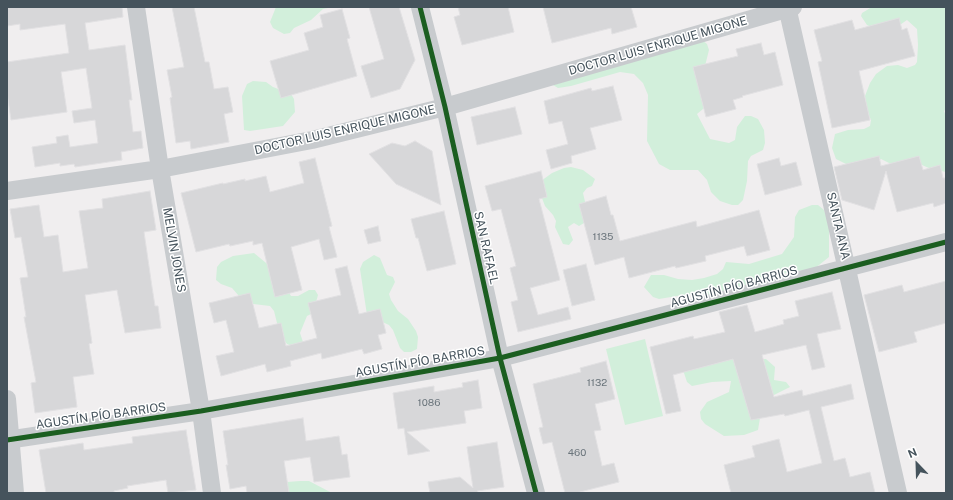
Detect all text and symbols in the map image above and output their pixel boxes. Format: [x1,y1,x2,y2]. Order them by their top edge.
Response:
street label: DOCTOR LUIS ENRIQUE MIGONE [567,14,749,78]
street label: DOCTOR LUIS ENRIQUE MIGONE [253,102,437,158]
street label: SANTA ANA [823,191,853,261]
street label: MELVIN JONES [159,207,189,293]
street label: SAN RAFAEL [471,210,501,286]
house number: 1135 [593,231,613,243]
street label: AGUSTÍN PÍO BARRIOS [669,263,799,311]
street label: AGUSTÍN PÍO BARRIOS [354,344,486,380]
house number: 1132 [587,377,607,389]
house number: 1086 [418,397,440,409]
street label: AGUSTÍN PÍO BARRIOS [35,400,167,432]
north arrow [897,444,937,484]
text: N [906,446,919,460]
house number: 460 [568,447,586,459]

